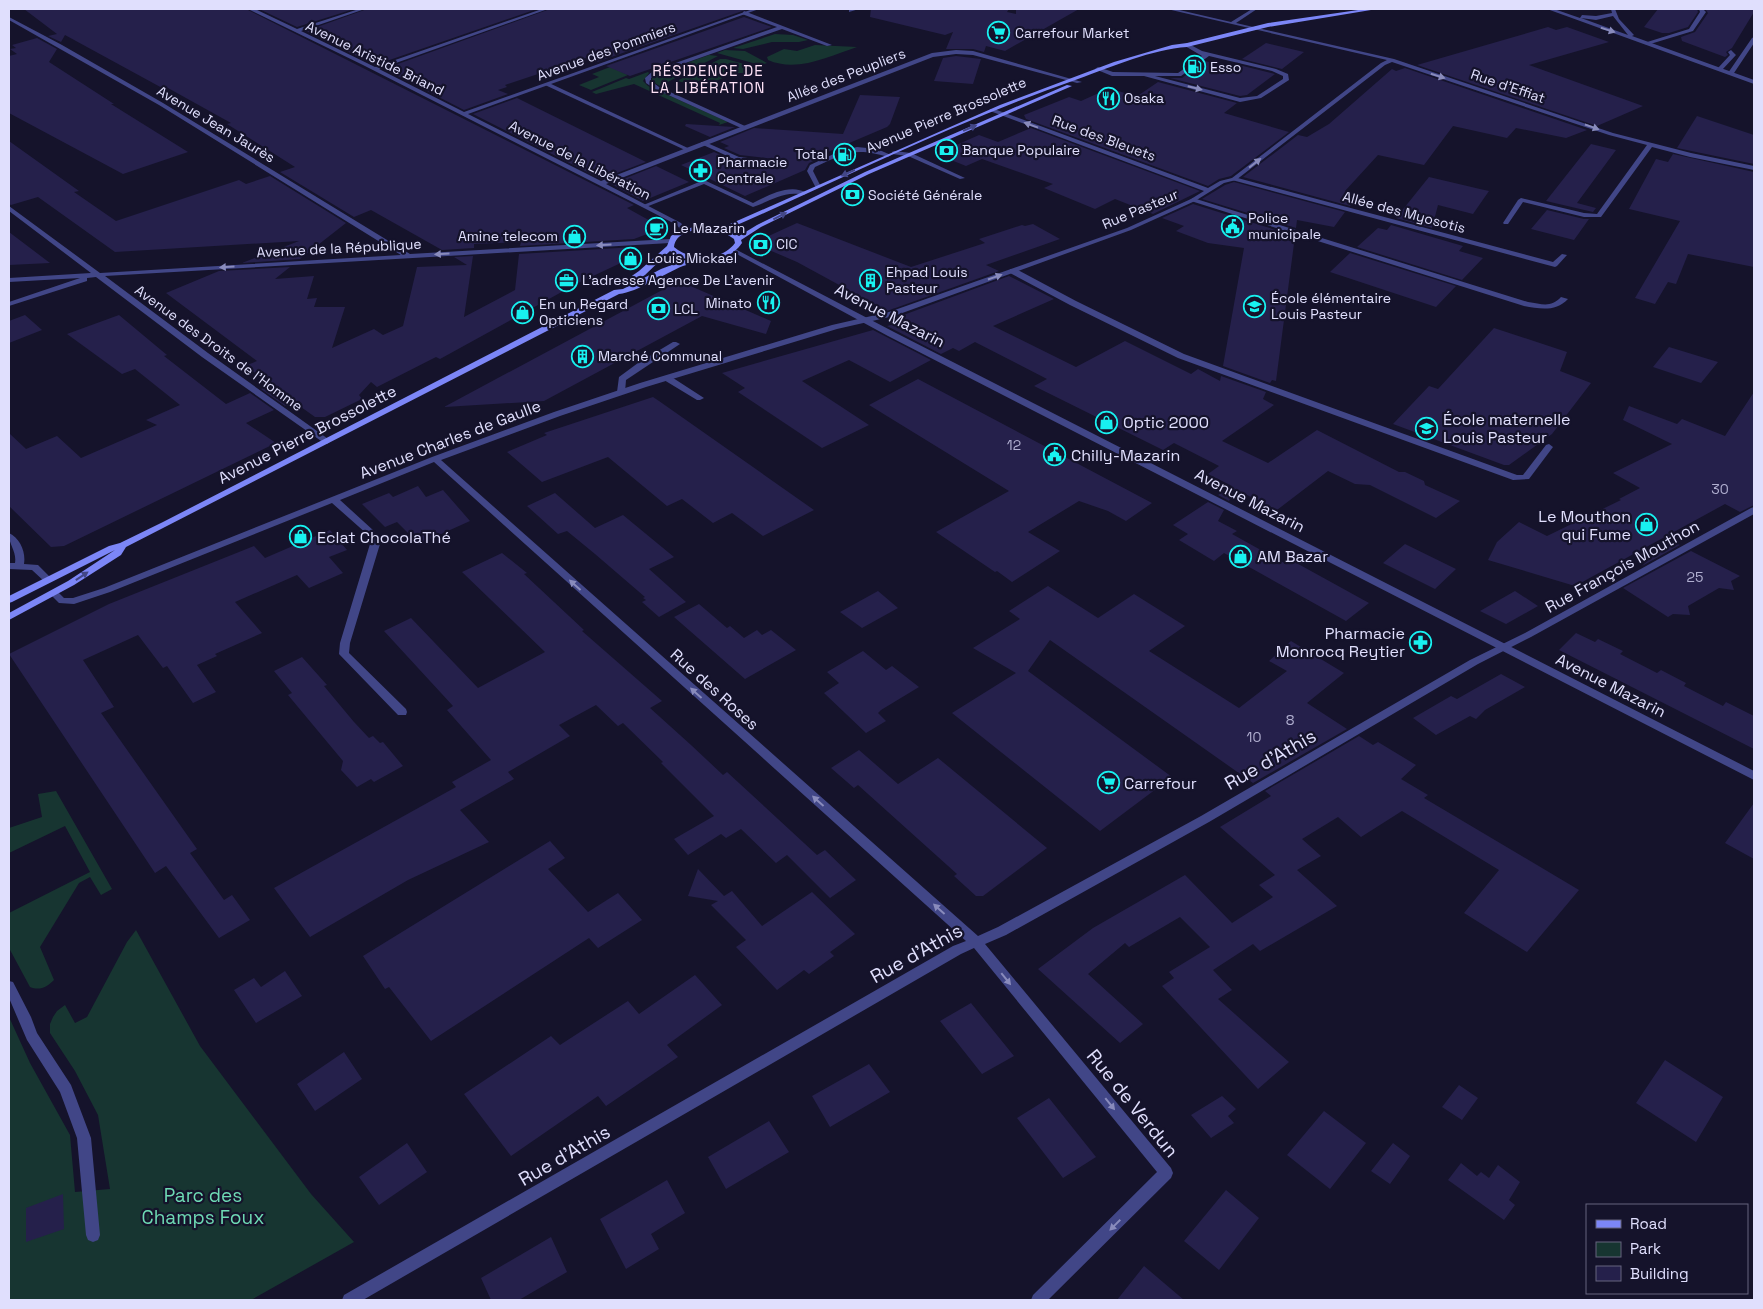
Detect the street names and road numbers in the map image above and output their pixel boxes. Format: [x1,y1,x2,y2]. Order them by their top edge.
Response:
street label: Avenue Aristide Briand [303,17,447,99]
street label: Avenue des Pommiers [534,17,678,85]
street label: Allée des Peupliers [784,44,908,106]
street label: Rue d'Effiat [1468,65,1548,107]
street label: Avenue Pierre Brossolette [863,73,1029,157]
street label: Avenue Jean Jaurès [154,82,278,166]
street label: Rue des Bleuets [1050,111,1158,165]
street label: Avenue de la Libération [506,116,654,204]
street label: Rue Pasteur [1099,185,1181,233]
street label: Allée des Myosotis [1341,187,1467,237]
street label: Avenue de la République [256,235,422,261]
street label: Avenue Mazarin [831,279,948,352]
street label: Avenue des Droits de l'Homme [132,281,306,415]
street label: Avenue Pierre Brossolette [215,380,400,489]
street label: Avenue Charles de Gaulle [357,395,544,484]
street label: Avenue Mazarin [1191,464,1308,537]
street label: Rue François Mouthon [1541,515,1703,618]
street label: Rue des Roses [666,644,763,735]
street label: Avenue Mazarin [1552,649,1669,722]
street label: Rue d'Athis [1220,723,1321,796]
street label: Rue d'Athis [866,918,967,989]
street label: Rue de Verdun [1081,1044,1184,1163]
street label: Rue d'Athis [514,1119,615,1192]

